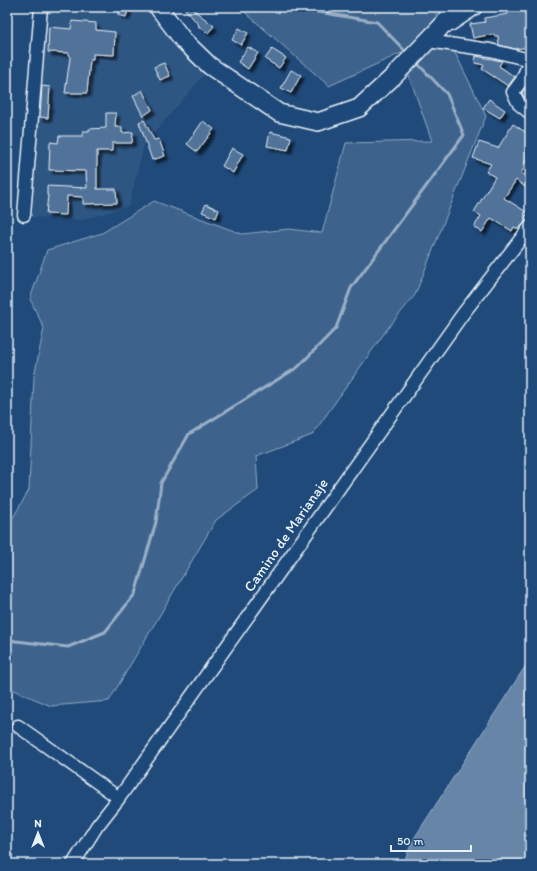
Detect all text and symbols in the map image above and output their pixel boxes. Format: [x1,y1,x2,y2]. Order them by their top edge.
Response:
street label: Camino de Marianaje [240,475,332,595]
north arrow [18,813,58,853]
text: N [34,817,42,830]
scale bar [391,827,471,853]
text: 50 m [397,834,423,848]

